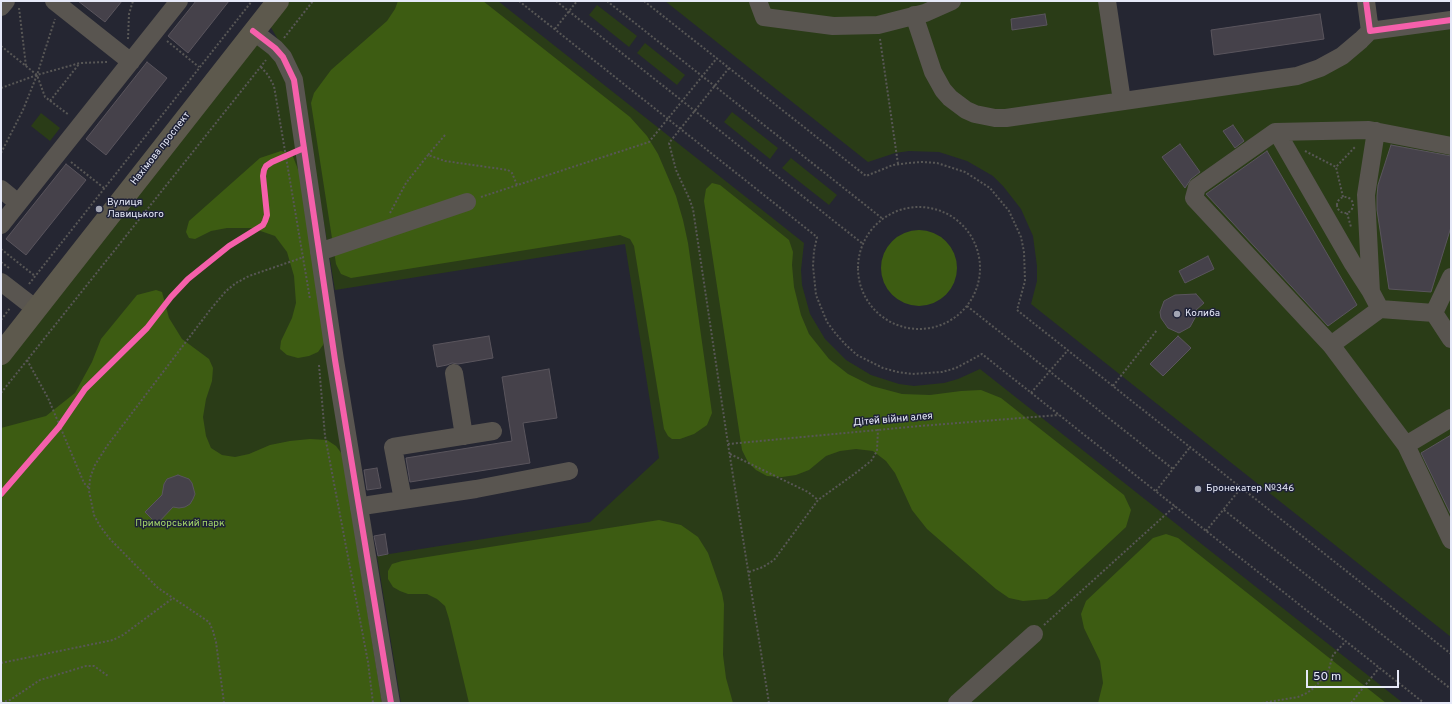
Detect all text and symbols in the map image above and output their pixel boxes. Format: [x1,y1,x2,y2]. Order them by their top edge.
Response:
street label: Нахімова проспект [129,110,193,188]
place label: Вулиця Лавицького [107,197,164,220]
marker: Вулиця Лавицького [94,204,104,214]
place label: Колиба [1185,308,1220,320]
marker: Колиба [1172,309,1182,319]
street label: Дітей війни алея [853,411,933,429]
place label: Бронекатер №346 [1206,483,1294,495]
marker: Бронекатер №346 [1193,484,1203,494]
park label: Приморський парк [135,518,225,530]
scale bar [1308,662,1401,688]
text: 50 m [1313,669,1341,685]

